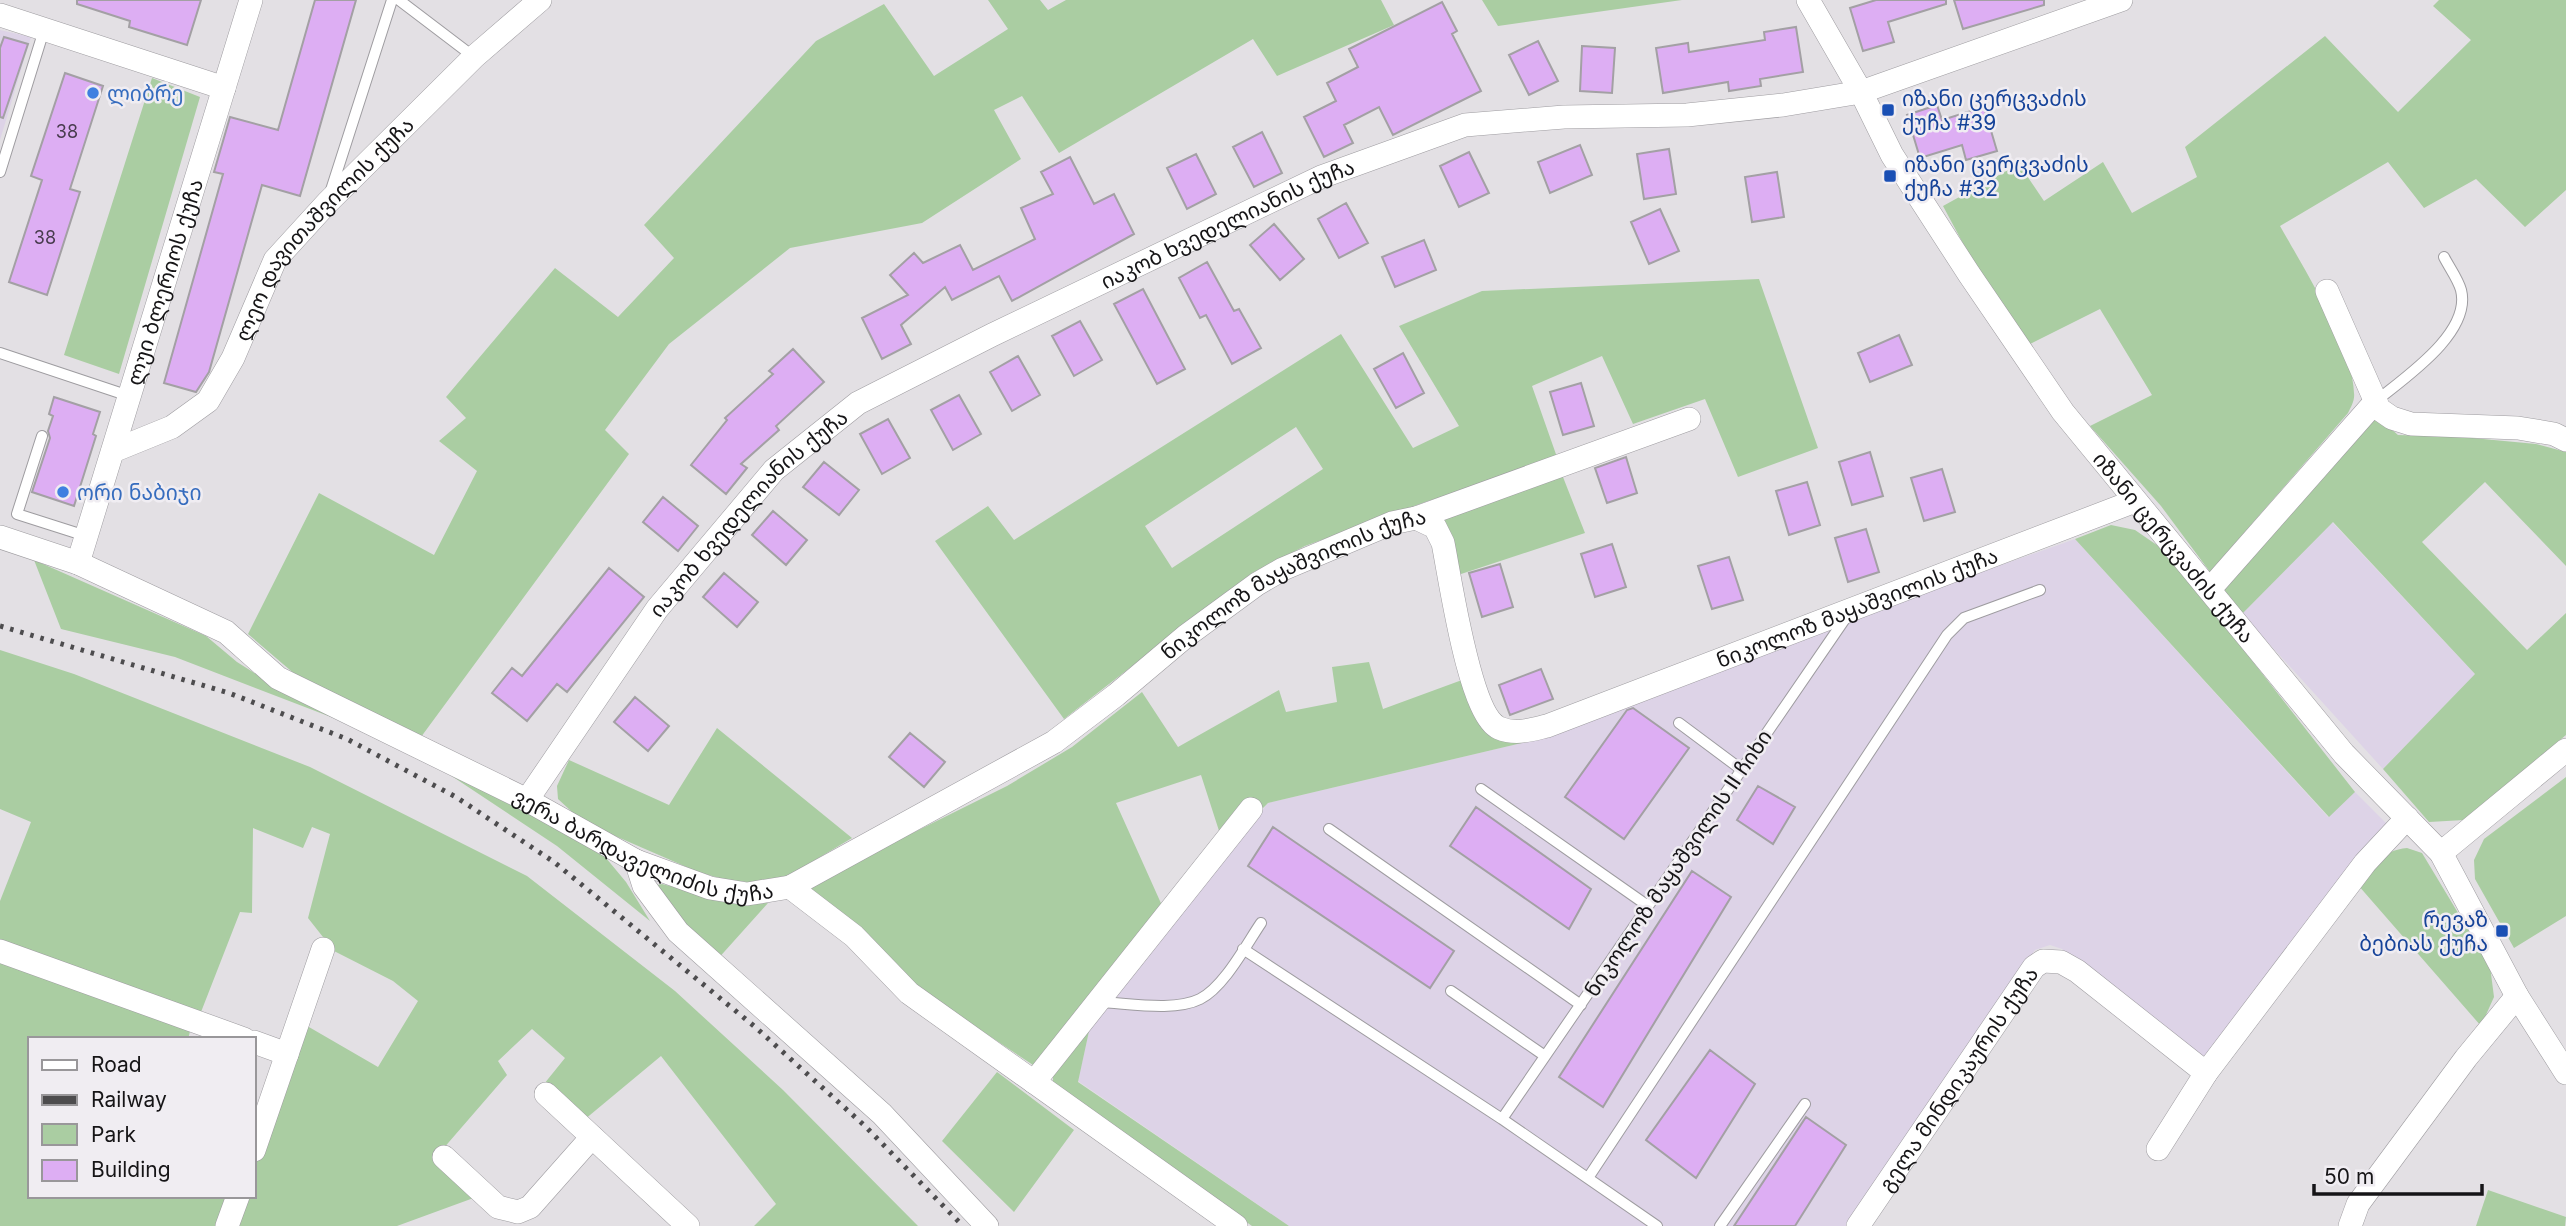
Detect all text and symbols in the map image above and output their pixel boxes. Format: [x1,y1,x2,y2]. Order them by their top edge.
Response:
place label: ლიბრე [107,81,184,107]
marker: ლიბრე [85,85,101,101]
place label: იზანი ცერცვაძის ქუჩა #39 [1902,86,2087,135]
marker: იზანი ცერცვაძის ქუჩა #39 [1880,102,1896,118]
street label: ლეო დავითაშვილის ქუჩა [229,112,419,345]
house number: 38 [56,121,78,142]
place label: იზანი ცერცვაძის ქუჩა #32 [1904,152,2089,201]
street label: იაკობ ხვედელიანის ქუჩა [1096,154,1358,294]
marker: იზანი ცერცვაძის ქუჩა #32 [1882,168,1898,184]
street label: ლუი ბლერიოს ქუჩა [121,176,208,388]
house number: 38 [34,227,56,248]
street label: იაკობ ხვედელიანის ქუჩა [644,404,852,622]
street label: იზანი ცერცვაძის ქუჩა [2088,447,2260,648]
place label: ორი ნაბიჯი [77,480,201,505]
marker: ორი ნაბიჯი [55,484,71,500]
street label: ნიკოლოზ მაყაშვილის ქუჩა [1156,503,1429,664]
street label: ნიკოლოზ მაყაშვილის ქუჩა [1713,542,2001,673]
street label: ნიკოლოზ მაყაშვილის II ჩიხი [1579,725,1778,1002]
street label: ვერა ბარდაველიძის ქუჩა [509,783,775,907]
place label: რევაზ ბებიას ქუჩა [2359,907,2488,956]
marker: რევაზ ბებიას ქუჩა [2494,923,2510,939]
street label: გელა მინდიკაურის ქუჩა [1873,962,2043,1196]
legend [28,1037,256,1198]
text: Road [91,1052,142,1077]
text: Railway [91,1087,167,1112]
text: Park [91,1122,136,1147]
scale bar [2314,1152,2482,1196]
text: Building [91,1157,171,1182]
text: 50 m [2324,1164,2374,1189]

